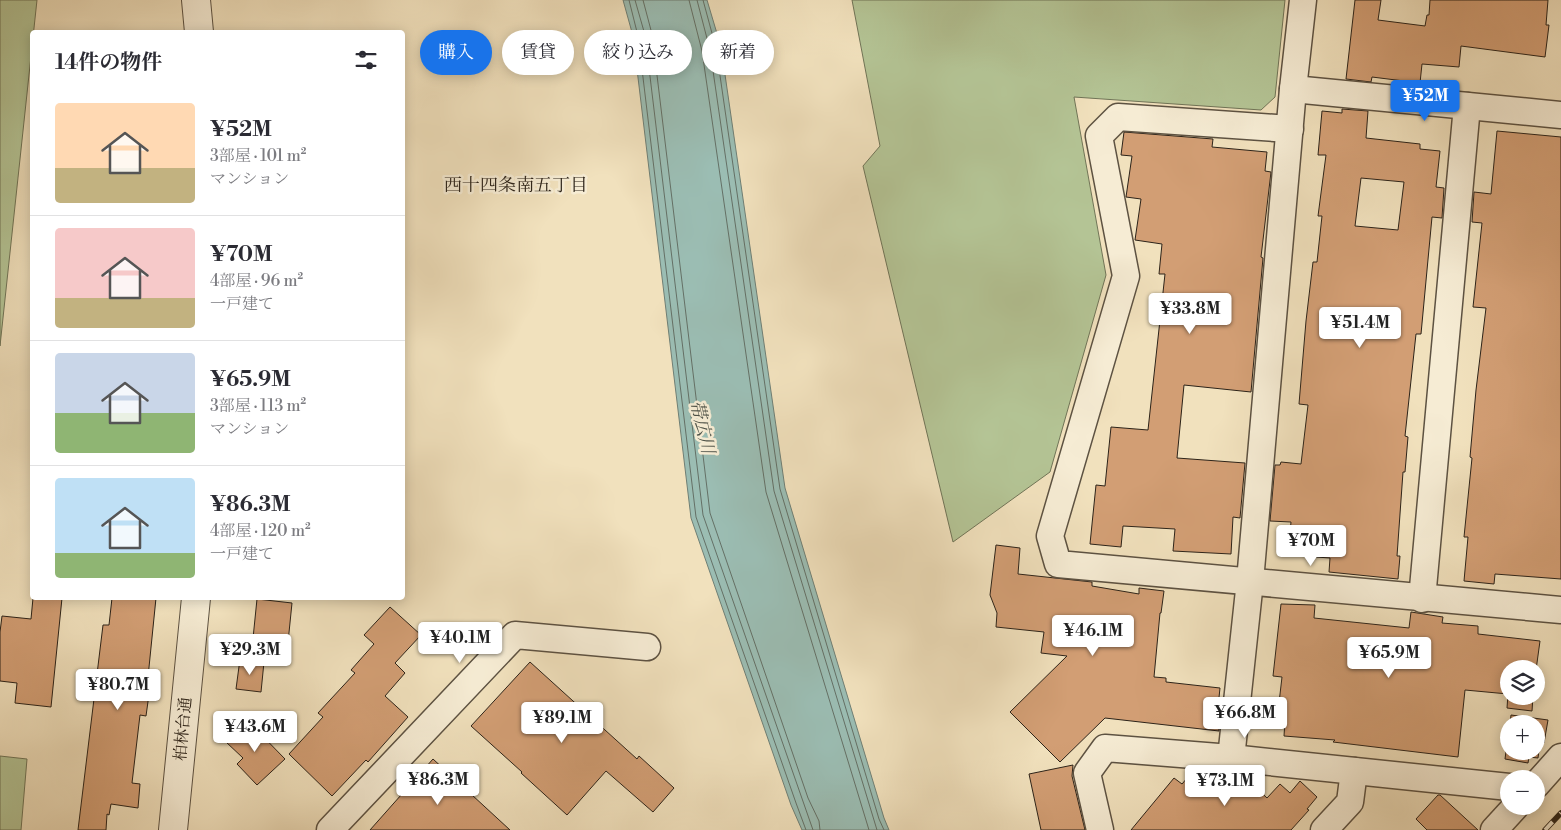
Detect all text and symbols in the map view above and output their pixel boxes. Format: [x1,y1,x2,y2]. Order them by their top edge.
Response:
chip: 購入 [420,30,492,75]
chip: 賃貸 [502,30,574,75]
chip: 絞り込み [584,30,692,75]
chip: 新着 [702,30,774,75]
icon: filters [352,46,380,74]
text: 14件の物件 [55,50,162,76]
pin: ¥52M [1395,80,1455,122]
text: ¥52M [1401,86,1449,106]
text: ¥52M [210,117,272,143]
icon: home [95,123,155,183]
text: 3部屋 · 101 m² [210,146,306,166]
text: マンション [210,169,289,189]
district label: 西十四条南五丁目 [444,174,588,197]
text: ¥70M [210,242,273,268]
icon: home [95,248,155,308]
text: 4部屋 · 96 m² [210,271,303,291]
pin: ¥33.8M [1149,292,1231,335]
text: 一戸建て [210,294,274,314]
text: ¥33.8M [1160,299,1220,319]
pin: ¥51.4M [1319,306,1401,349]
text: ¥51.4M [1330,313,1390,333]
text: ¥65.9M [210,367,291,393]
icon: home [95,373,155,433]
text: 3部屋 · 113 m² [210,396,306,416]
water label: 帯広川 [685,398,720,458]
text: マンション [210,419,289,439]
text: ¥86.3M [210,492,291,518]
icon: home [95,498,155,558]
text: 4部屋 · 120 m² [210,521,311,541]
pin: ¥70M [1281,524,1341,567]
text: ¥70M [1287,531,1335,551]
text: 一戸建て [210,544,274,564]
pin: ¥46.1M [1052,614,1134,657]
text: ¥46.1M [1063,621,1123,641]
pin: ¥40.1M [419,622,501,664]
text: ¥40.1M [429,628,491,648]
pin: ¥29.3M [209,634,291,676]
pin: ¥65.9M [1348,636,1430,679]
text: ¥29.3M [219,640,281,660]
text: ¥65.9M [1358,643,1420,663]
map controls [1500,660,1545,815]
button: layers [1500,660,1545,705]
pin: ¥80.7M [77,668,159,711]
text: ¥80.7M [87,675,149,695]
street label: 柏林台通 [170,696,196,762]
pin: ¥66.8M [1204,696,1286,739]
pin: ¥89.1M [521,702,603,744]
text: ¥66.8M [1214,703,1276,723]
text: ¥89.1M [532,708,592,728]
pin: ¥43.6M [214,710,296,753]
button: + [1500,715,1545,760]
text: ¥43.6M [224,717,286,737]
pin: ¥86.3M [397,764,479,806]
pin: ¥73.1M [1184,764,1266,807]
text: ¥86.3M [407,770,469,790]
button: − [1500,770,1545,815]
text: ¥73.1M [1196,771,1254,791]

